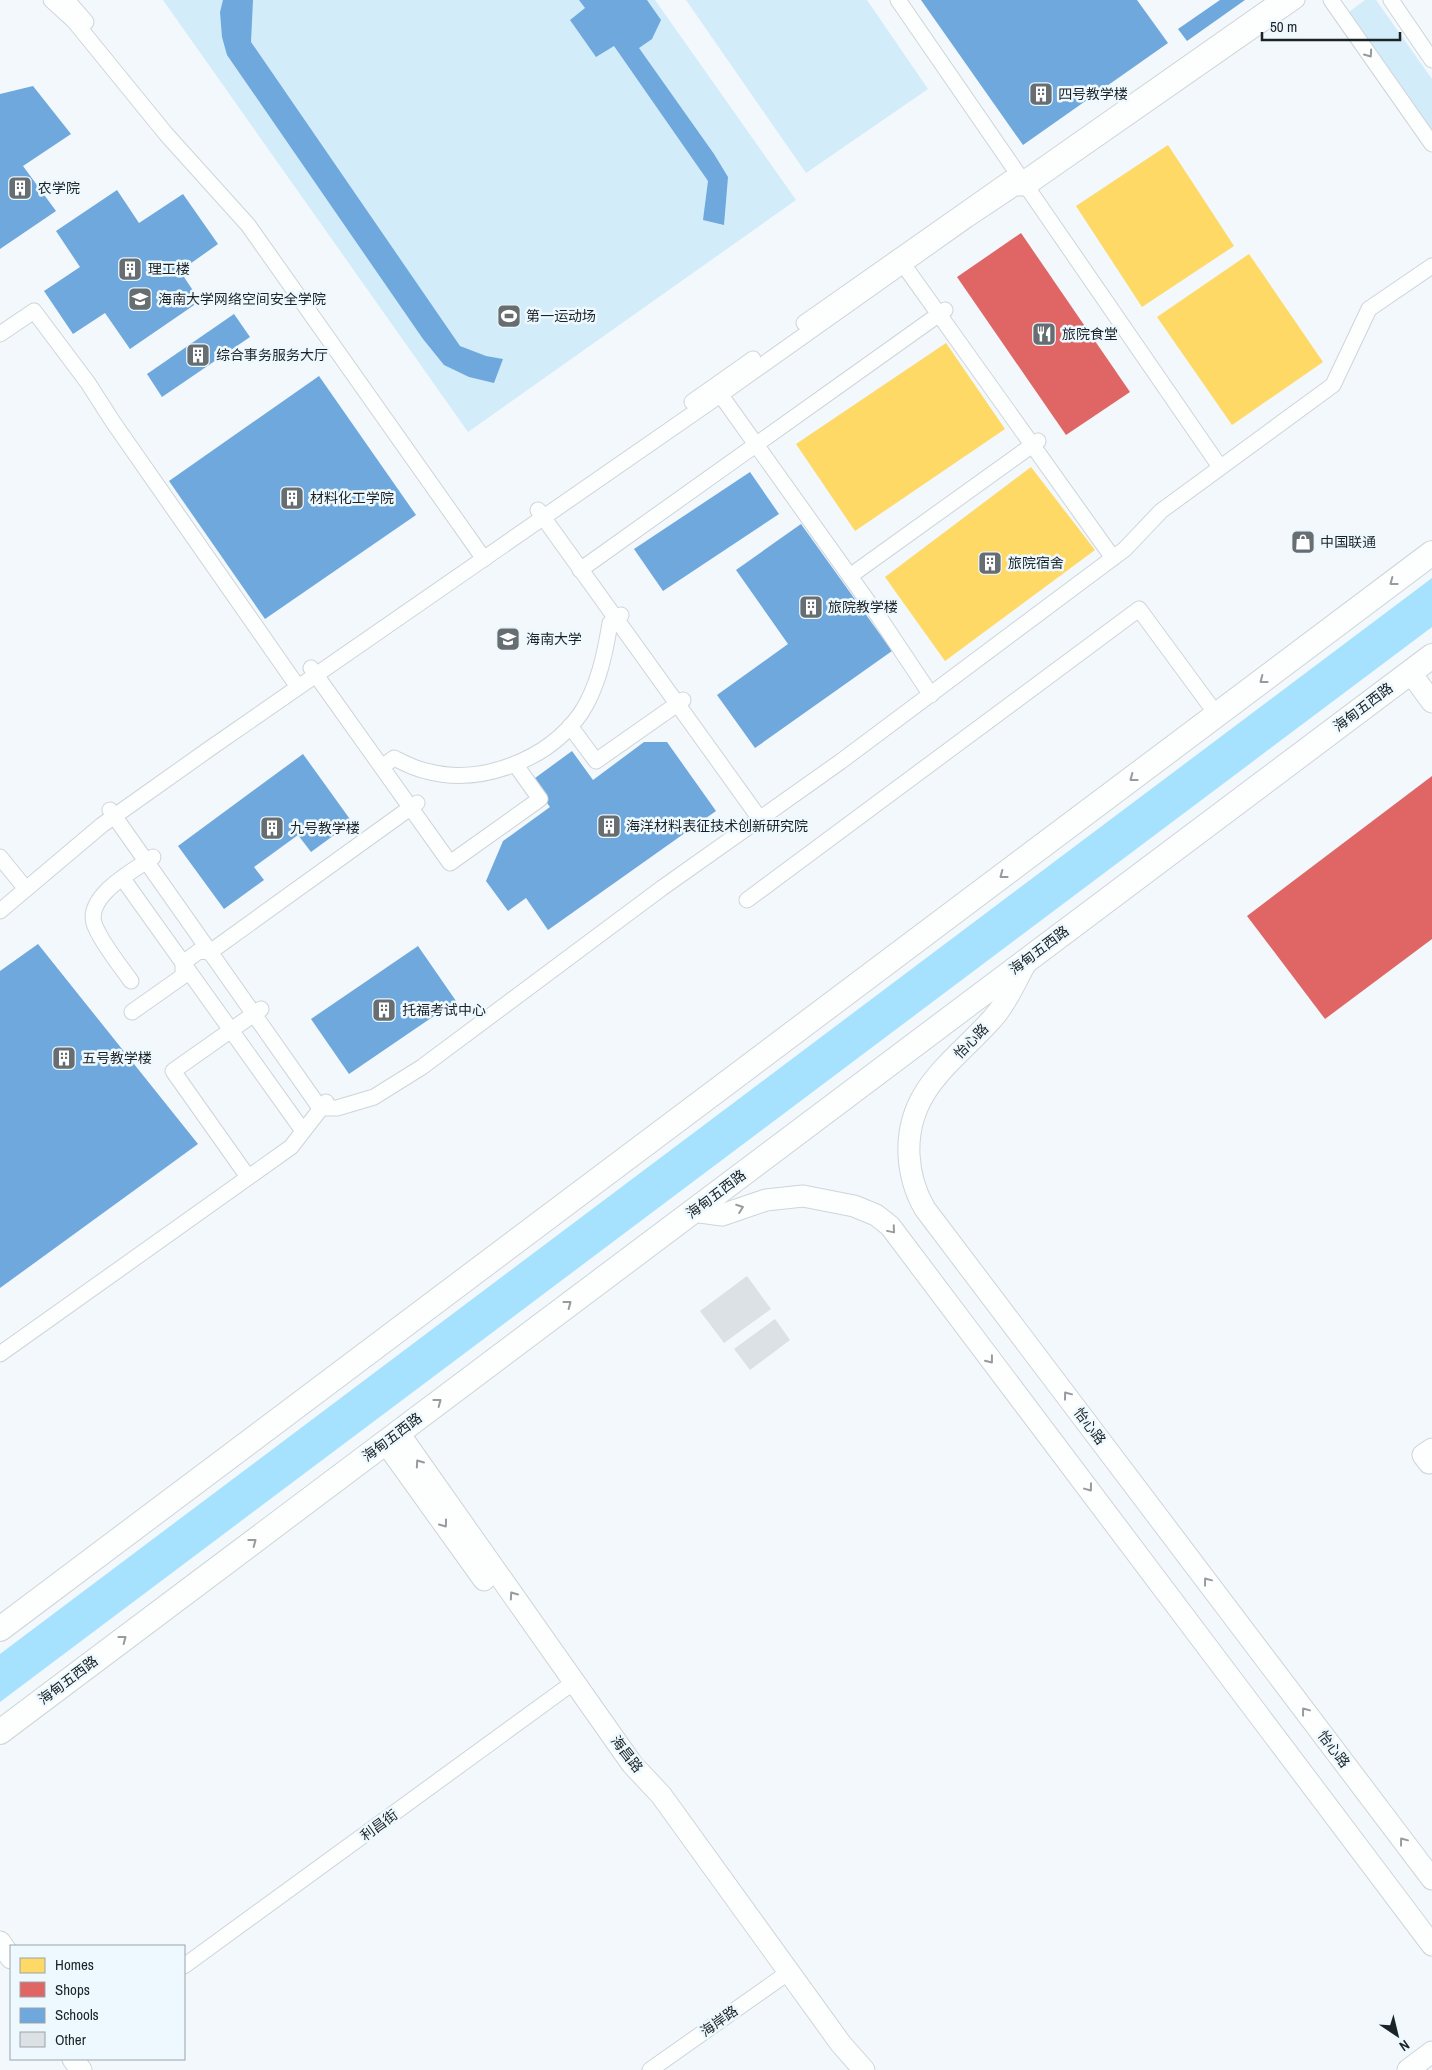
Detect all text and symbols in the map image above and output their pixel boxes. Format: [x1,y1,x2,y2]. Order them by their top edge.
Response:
scale bar [1262,10,1400,42]
text: 50 m [1270,16,1297,37]
one-way arrow [1363,48,1372,58]
building icon: 四号教学楼 [1028,81,1054,107]
place label: 四号教学楼 [1058,85,1128,103]
building icon: 农学院 [7,175,33,201]
place label: 农学院 [38,179,80,197]
building icon: 理工楼 [117,256,143,282]
place label: 理工楼 [148,260,190,278]
school or university icon: 海南大学网络空间安全学院 [127,286,153,312]
place label: 海南大学网络空间安全学院 [158,290,326,308]
sports icon: 第一运动场 [496,303,522,329]
place label: 第一运动场 [526,307,596,325]
restaurant icon: 旅院食堂 [1031,321,1057,347]
place label: 旅院食堂 [1062,325,1118,343]
building icon: 综合事务服务大厅 [185,342,211,368]
place label: 综合事务服务大厅 [216,346,328,364]
building icon: 材料化工学院 [279,485,305,511]
place label: 材料化工学院 [310,489,394,507]
shop icon: 中国联通 [1290,529,1316,555]
place label: 中国联通 [1320,533,1376,551]
building icon: 旅院宿舍 [977,550,1003,576]
place label: 旅院宿舍 [1008,554,1064,572]
one-way arrow [1390,577,1399,585]
building icon: 旅院教学楼 [798,594,824,620]
place label: 旅院教学楼 [828,598,898,616]
school or university icon: 海南大学 [495,626,521,652]
place label: 海南大学 [526,630,582,648]
one-way arrow [1259,674,1269,683]
street label: 海甸五西路 [1330,679,1396,735]
one-way arrow [1130,772,1139,780]
building icon: 海洋材料表征技术创新研究院 [596,813,622,839]
building icon: 九号教学楼 [259,815,285,841]
place label: 海洋材料表征技术创新研究院 [626,817,808,835]
place label: 九号教学楼 [290,819,360,837]
one-way arrow [999,869,1009,878]
street label: 海甸五西路 [1006,922,1072,978]
building icon: 托福考试中心 [371,997,397,1023]
place label: 托福考试中心 [402,1001,486,1019]
street label: 怡心路 [950,1020,992,1062]
building icon: 五号教学楼 [51,1045,77,1071]
place label: 五号教学楼 [82,1049,152,1067]
street label: 海甸五西路 [683,1166,749,1222]
one-way arrow [735,1204,744,1214]
one-way arrow [887,1224,896,1233]
one-way arrow [562,1302,571,1310]
one-way arrow [984,1354,993,1363]
one-way arrow [1064,1391,1073,1401]
one-way arrow [432,1399,441,1407]
street label: 怡心路 [1070,1404,1110,1448]
street label: 海甸五西路 [359,1409,425,1465]
one-way arrow [416,1459,425,1468]
one-way arrow [1083,1482,1092,1492]
one-way arrow [438,1518,447,1528]
one-way arrow [247,1539,256,1547]
one-way arrow [1204,1578,1212,1587]
one-way arrow [510,1591,519,1601]
one-way arrow [117,1637,126,1645]
street label: 海甸五西路 [35,1652,101,1708]
one-way arrow [1302,1707,1311,1717]
street label: 怡心路 [1314,1727,1354,1771]
street label: 海昌路 [607,1732,647,1776]
street label: 利昌街 [357,1805,401,1845]
one-way arrow [1399,1837,1408,1846]
legend [10,1945,185,2060]
text: Homes [55,1954,94,1975]
text: Shops [55,1979,90,2000]
street label: 海岸路 [697,2002,741,2040]
text: Schools [55,2004,99,2025]
north arrow [1372,2010,1422,2060]
text: Other [55,2029,86,2050]
text: N [1396,2036,1413,2055]

